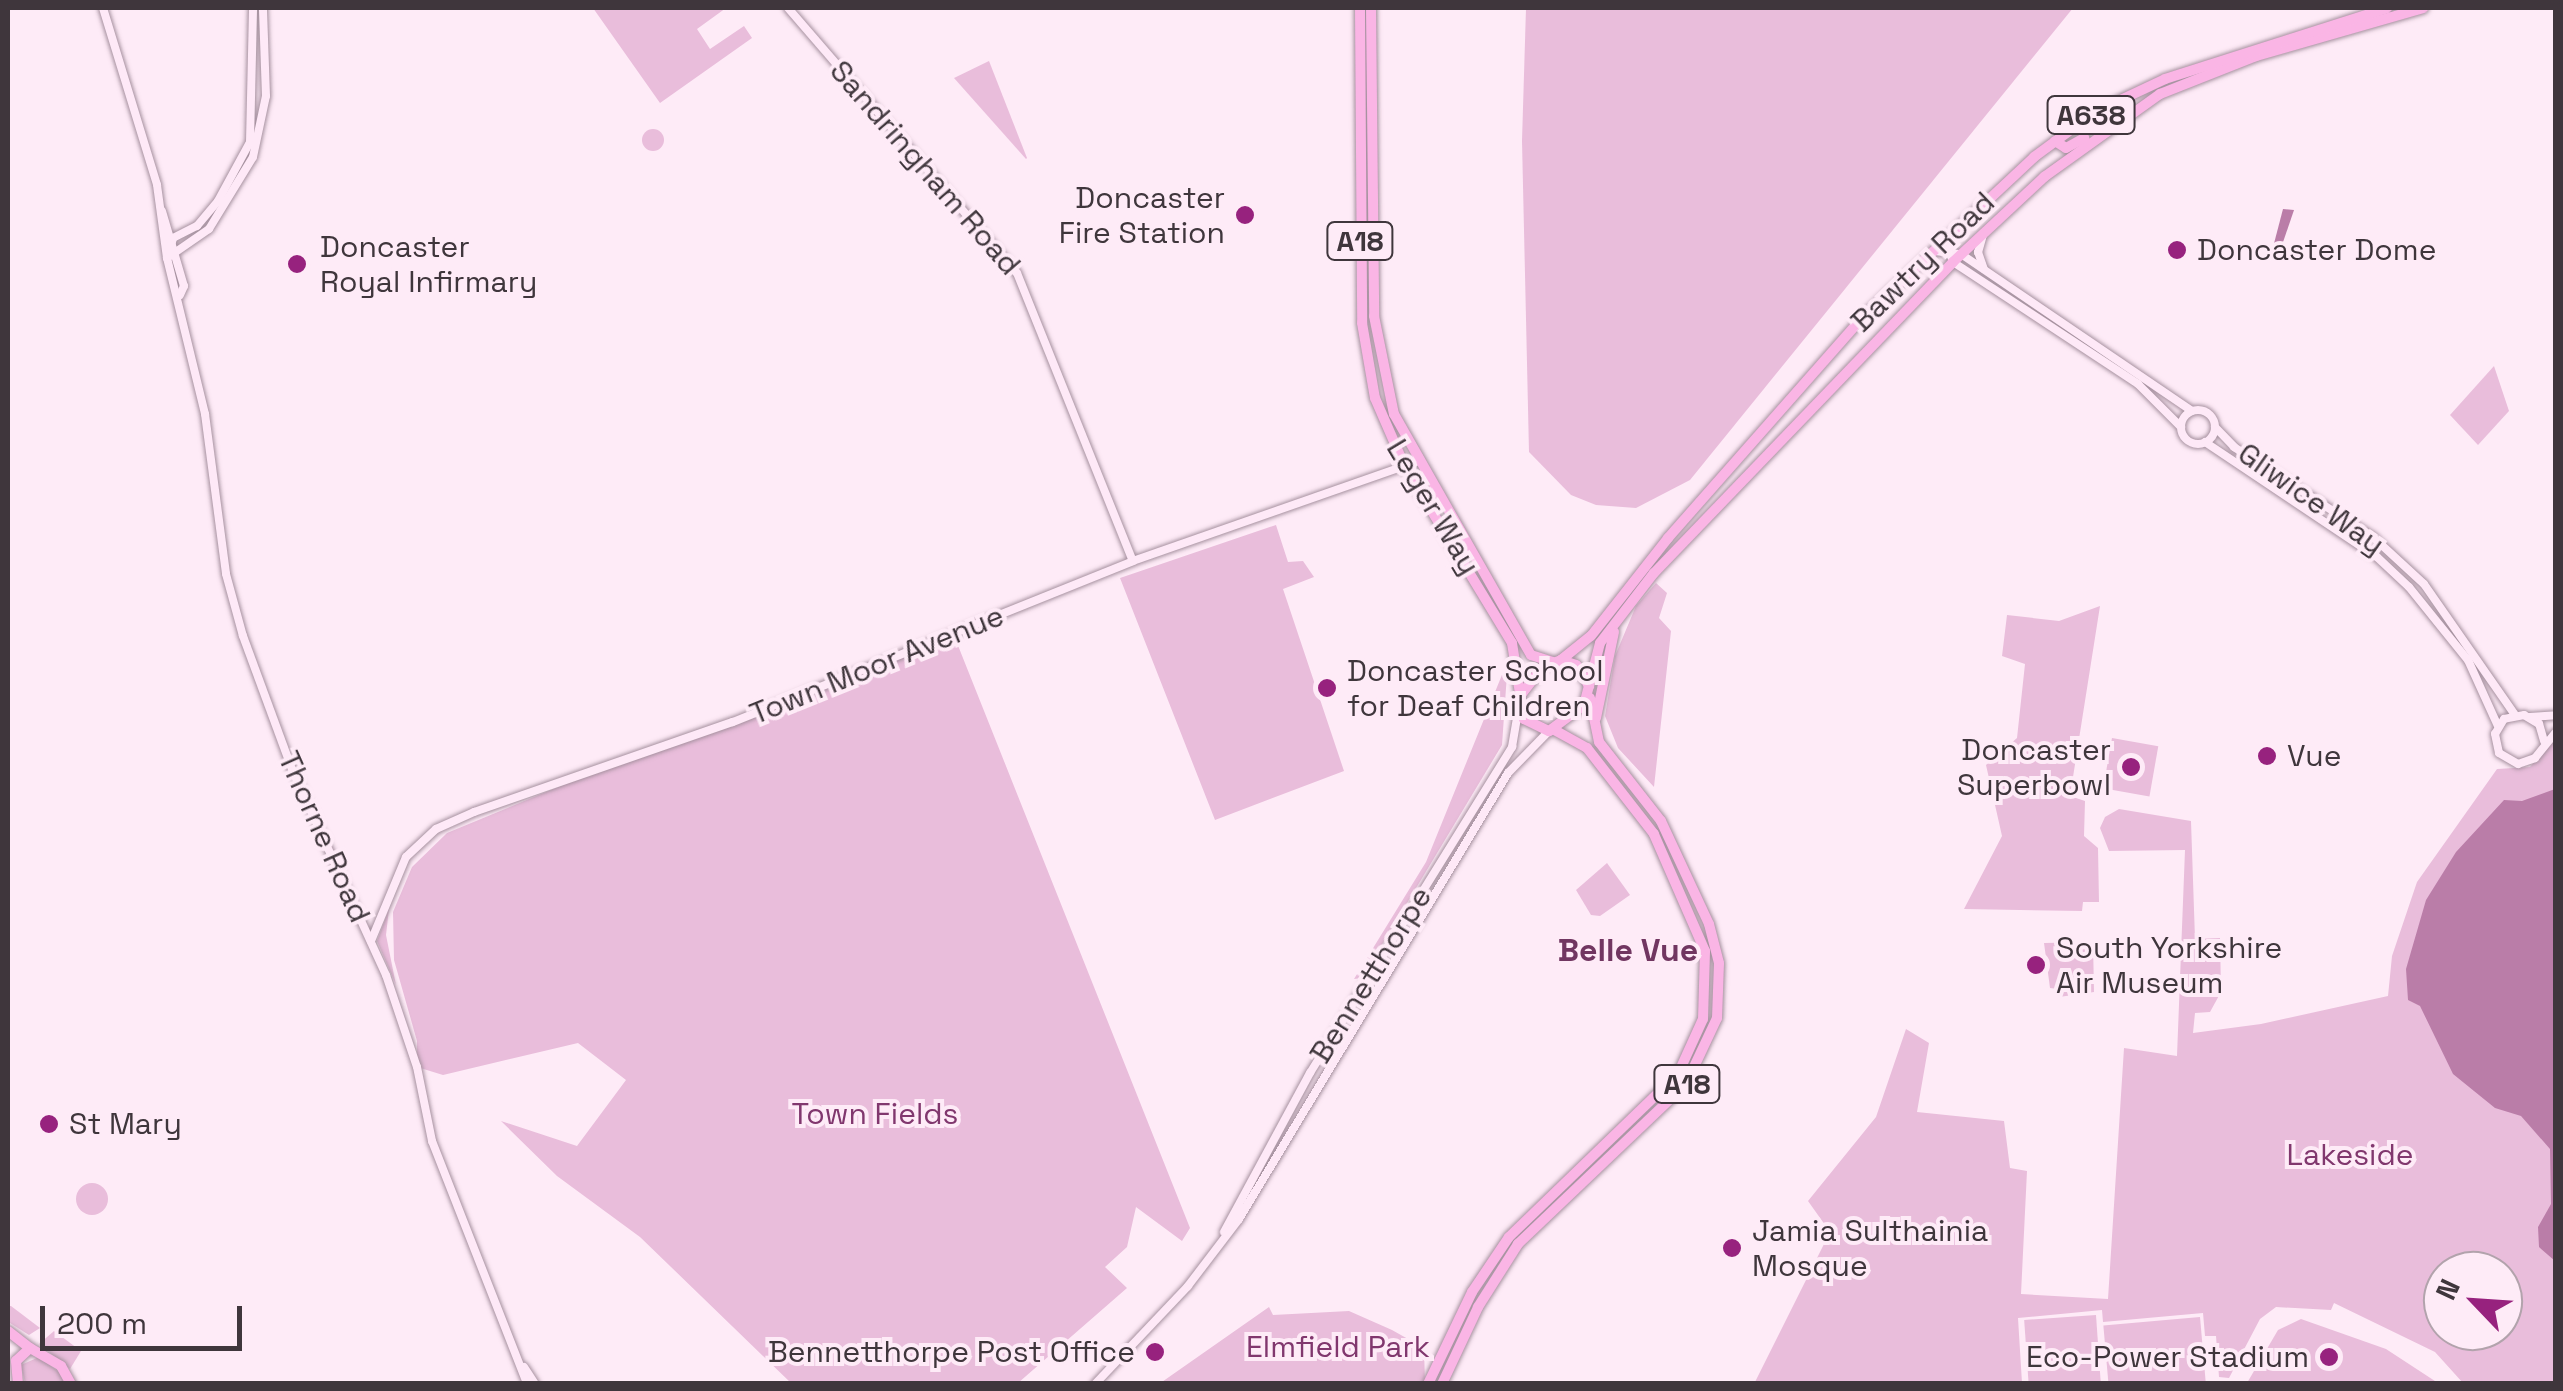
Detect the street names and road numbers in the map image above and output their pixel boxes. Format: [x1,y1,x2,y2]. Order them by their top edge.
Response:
street label: Sandringham Road [822,53,1028,283]
road number: A638 [2046,92,2136,138]
street label: Bawtry Road [1844,185,2002,339]
road number: A18 [1325,218,1395,264]
street label: Leger Way [1379,433,1487,581]
street label: Gliwice Way [2231,435,2391,563]
street label: Town Moor Avenue [745,598,1009,732]
street label: Thorne Road [270,746,378,928]
street label: Bennetthorpe [1303,880,1439,1070]
road number: A18 [1652,1061,1722,1107]

